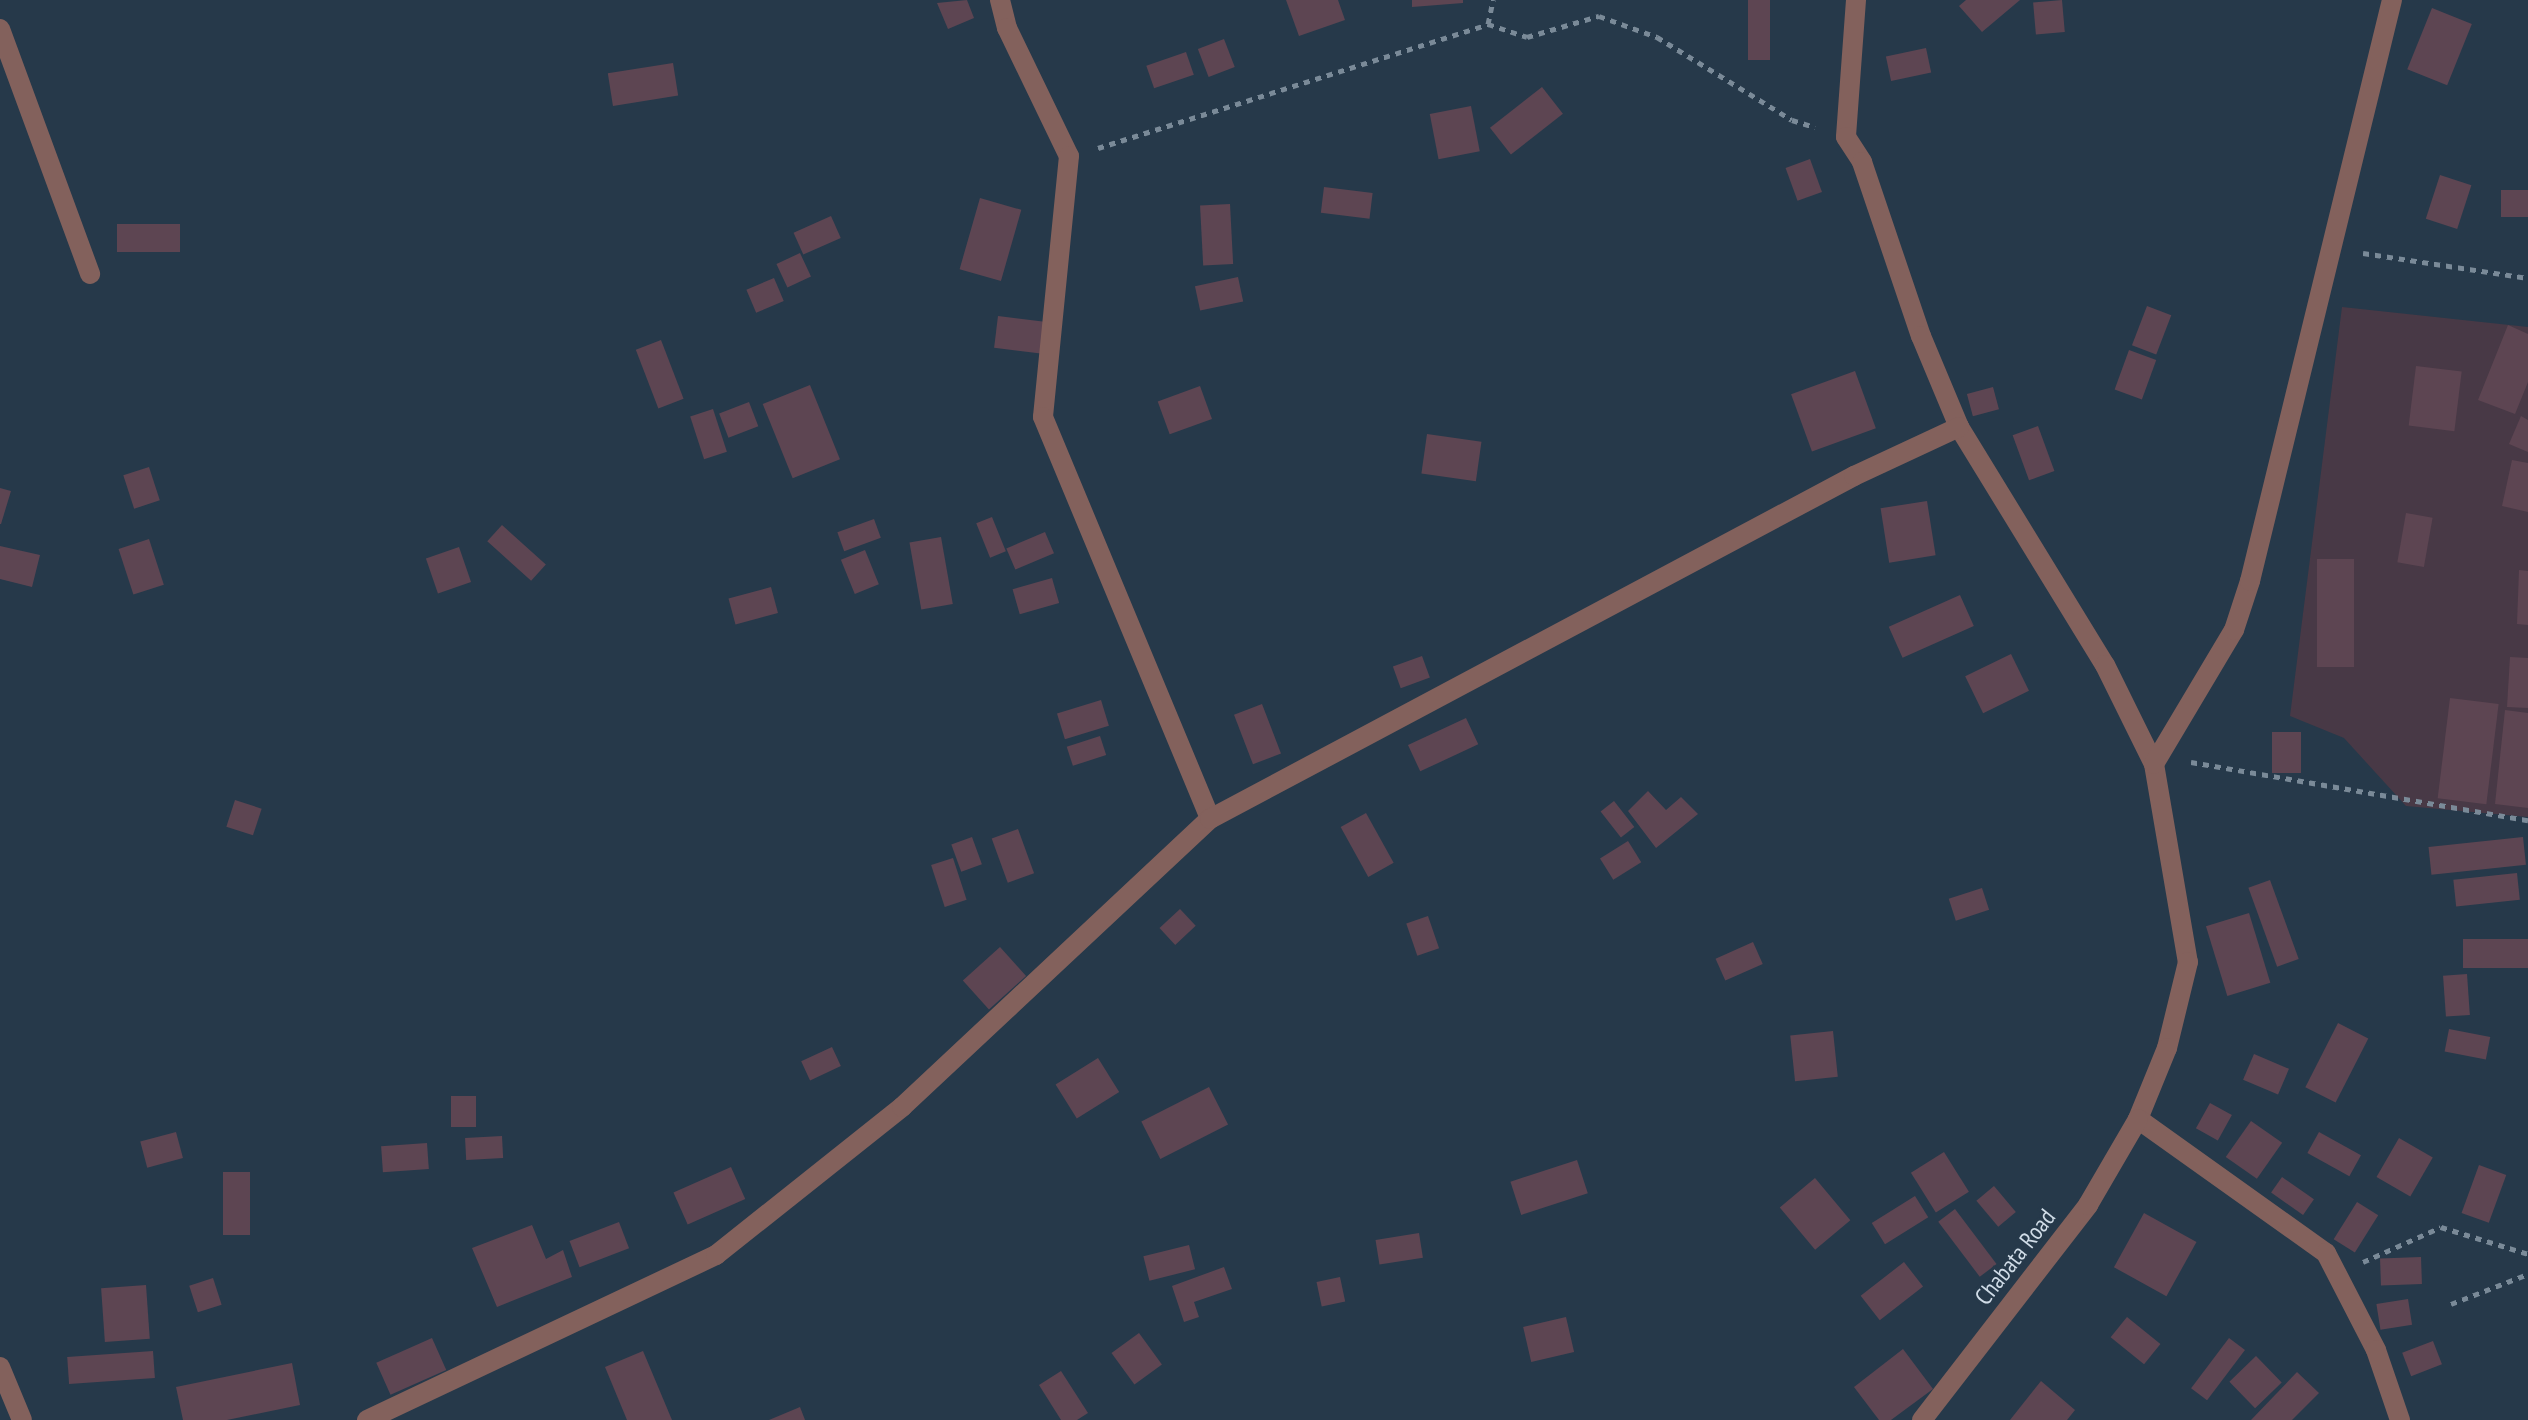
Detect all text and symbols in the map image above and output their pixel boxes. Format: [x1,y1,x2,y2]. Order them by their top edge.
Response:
street label: Chabata Road [1969,1203,2061,1311]

